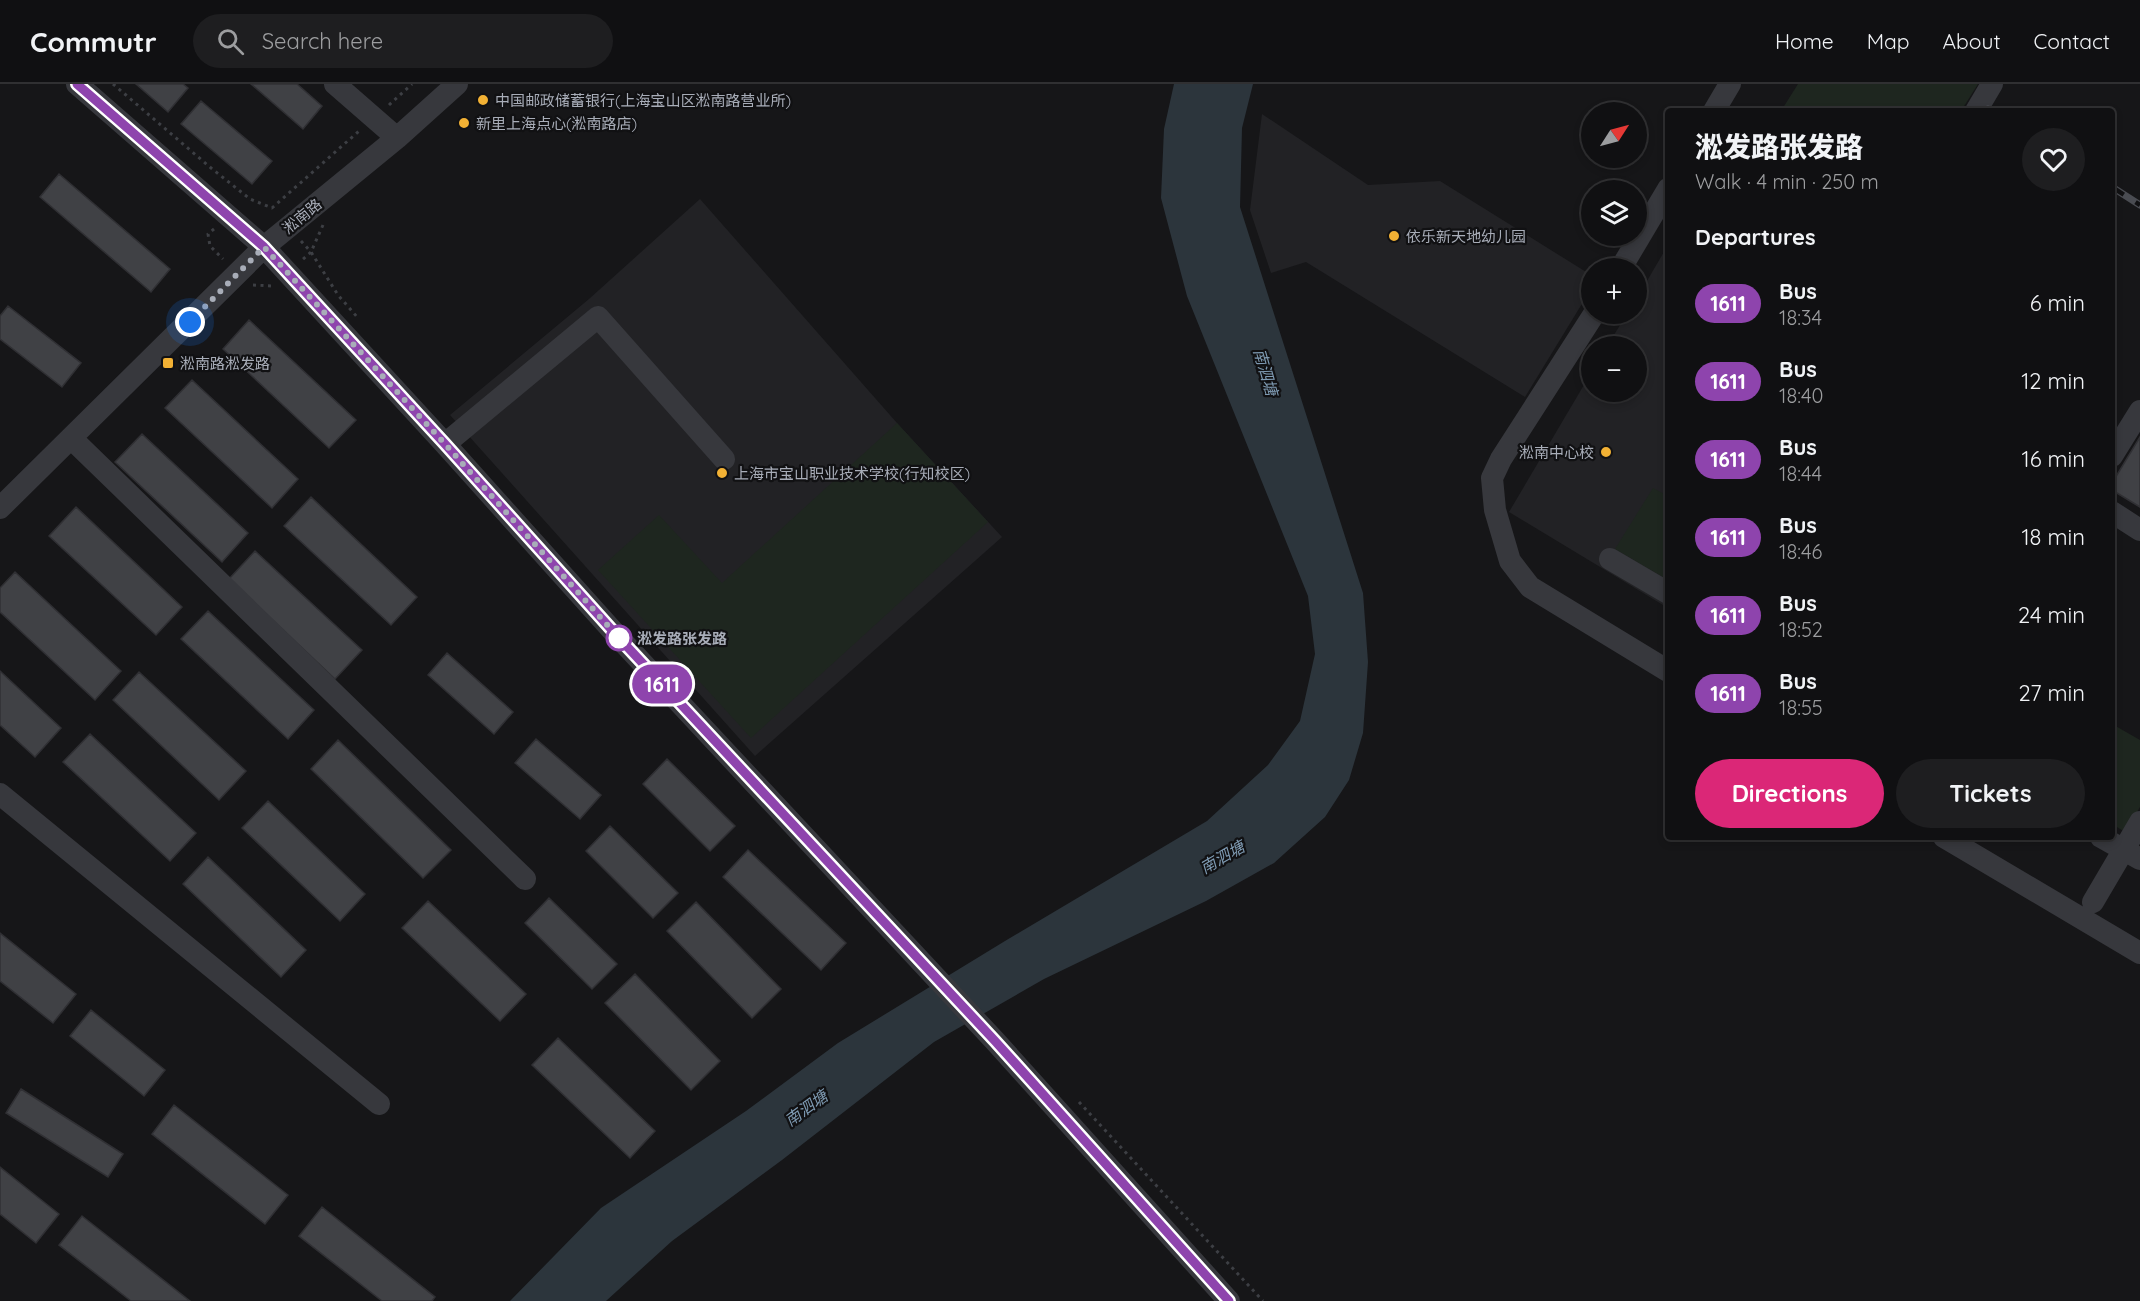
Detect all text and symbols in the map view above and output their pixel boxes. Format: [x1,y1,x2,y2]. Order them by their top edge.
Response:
search box [193,14,613,68]
text: Commutr [30,24,157,59]
icon: search [214,25,247,58]
text: Search here [262,27,383,55]
text: Home [1775,28,1834,54]
text: Map [1867,28,1910,54]
text: About [1943,28,2001,54]
text: Contact [2034,28,2110,54]
place label: 中国邮政储蓄银行(上海宝山区淞南路营业所) [495,91,791,110]
marker: 中国邮政储蓄银行(上海宝山区淞南路营业所) [476,93,490,107]
north arrow [1581,102,1647,168]
map controls [1581,102,1647,402]
place label: 新里上海点心(淞南路店) [476,114,637,133]
marker: 新里上海点心(淞南路店) [457,116,471,130]
button: heart [2022,128,2085,191]
text: 淞发路张发路 [1695,129,1863,164]
text: Walk · 4 min · 250 m [1695,169,1879,194]
button: layers [1581,180,1647,246]
street label: 淞南路 [279,194,325,238]
text: Departures [1695,223,1816,251]
place label: 依乐新天地幼儿园 [1406,227,1526,246]
marker: 依乐新天地幼儿园 [1387,229,1401,243]
button: + [1581,258,1647,324]
text: Bus [1779,277,1817,305]
text: 6 min [2030,289,2085,317]
text: 1611 [1710,290,1746,316]
text: 18:34 [1779,305,1822,330]
your location [175,307,205,337]
button: − [1581,336,1647,402]
water label: 南泗塘 [1250,346,1283,401]
place label: 淞南路淞发路 [180,354,270,373]
text: Bus [1779,355,1817,383]
marker: 淞南路淞发路 [161,356,175,370]
text: 12 min [2021,367,2085,395]
text: 1611 [1710,368,1746,394]
text: 18:40 [1779,383,1823,408]
text: Bus [1779,433,1817,461]
place label: 淞南中心校 [1519,443,1594,462]
marker: 淞南中心校 [1599,445,1613,459]
text: 16 min [2022,445,2085,473]
text: 1611 [1710,446,1746,472]
text: 18:44 [1779,461,1822,486]
place label: 上海市宝山职业技术学校(行知校区) [734,464,970,483]
marker: 上海市宝山职业技术学校(行知校区) [715,466,729,480]
text: Bus [1779,511,1817,539]
text: 18 min [2021,523,2085,551]
text: 1611 [1710,524,1746,550]
text: 18:46 [1779,539,1822,564]
text: Bus [1779,589,1817,617]
text: 24 min [2018,601,2085,629]
text: 1611 [1710,602,1746,628]
text: 18:52 [1779,617,1823,642]
marker: 淞发路张发路 [606,625,632,651]
place label: 淞发路张发路 [637,629,727,648]
line badge: 1611 [620,664,704,704]
text: Bus [1779,667,1817,695]
text: 1611 [644,671,680,697]
text: 27 min [2018,679,2085,707]
text: 1611 [1710,680,1746,706]
text: 18:55 [1779,695,1823,720]
button: Directions [1695,759,1884,828]
button: Tickets [1896,759,2085,828]
water label: 南泗塘 [1196,835,1250,878]
water label: 南泗塘 [781,1084,834,1130]

